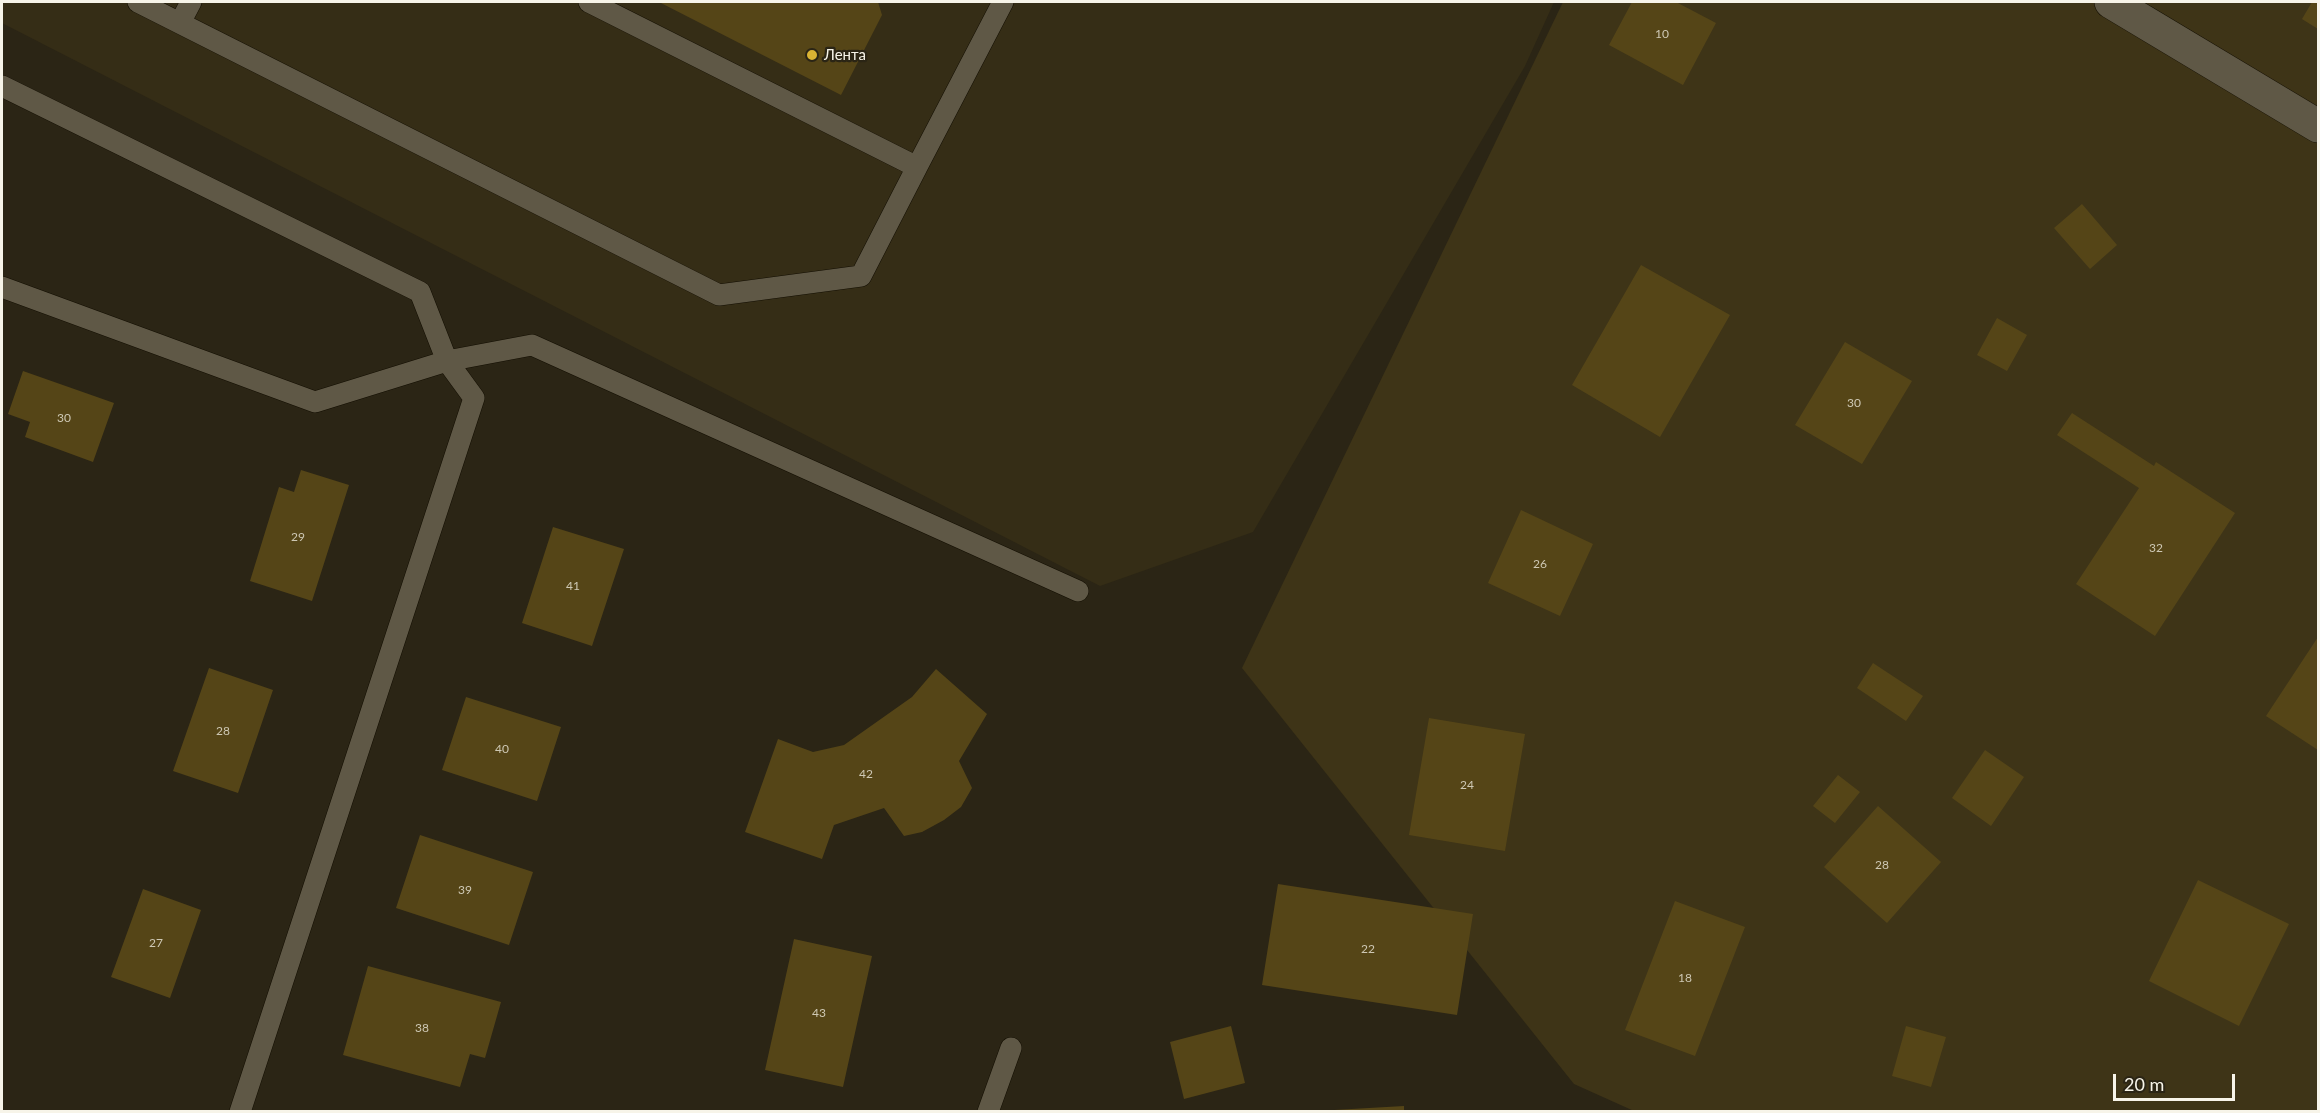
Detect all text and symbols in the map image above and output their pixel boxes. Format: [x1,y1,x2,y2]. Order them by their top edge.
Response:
house number: 10 [1655,27,1669,41]
place label: Лента [824,46,866,64]
marker: Лента [805,48,819,62]
house number: 30 [1847,396,1861,410]
house number: 30 [57,411,71,425]
house number: 29 [291,530,305,544]
house number: 32 [2149,541,2163,555]
house number: 26 [1533,557,1547,571]
house number: 41 [566,579,580,593]
house number: 28 [216,724,230,738]
house number: 40 [495,742,509,756]
house number: 42 [859,767,873,781]
house number: 24 [1460,778,1474,792]
house number: 28 [1875,858,1889,872]
house number: 39 [458,883,472,897]
house number: 27 [149,936,163,950]
house number: 22 [1361,942,1375,956]
house number: 18 [1678,971,1692,985]
house number: 43 [812,1006,826,1020]
house number: 38 [415,1021,429,1035]
scale bar [2116,1062,2238,1100]
text: 20 m [2124,1073,2164,1095]

